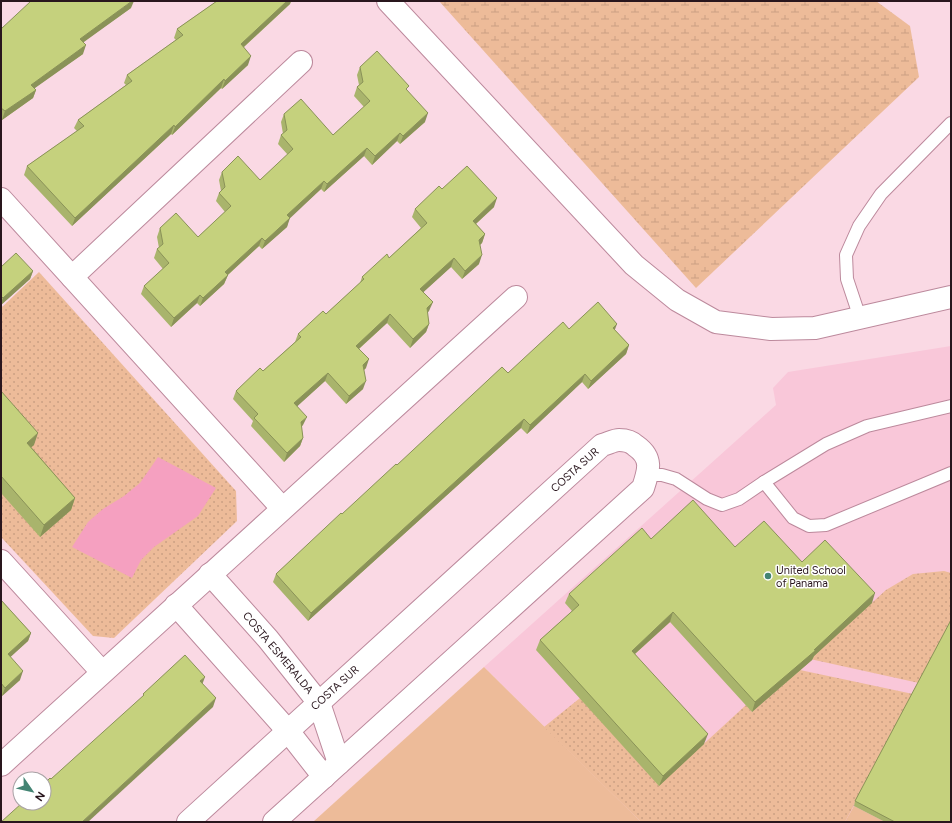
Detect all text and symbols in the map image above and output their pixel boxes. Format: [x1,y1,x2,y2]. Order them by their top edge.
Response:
street label: COSTA SUR [548,445,602,495]
place label: United School of Panama [776,564,846,590]
marker: United School of Panama [763,571,773,581]
street label: COSTA ESMERALDA [240,609,316,697]
street label: COSTA SUR [308,663,362,713]
north arrow [12,771,52,811]
text: N [32,789,48,803]

